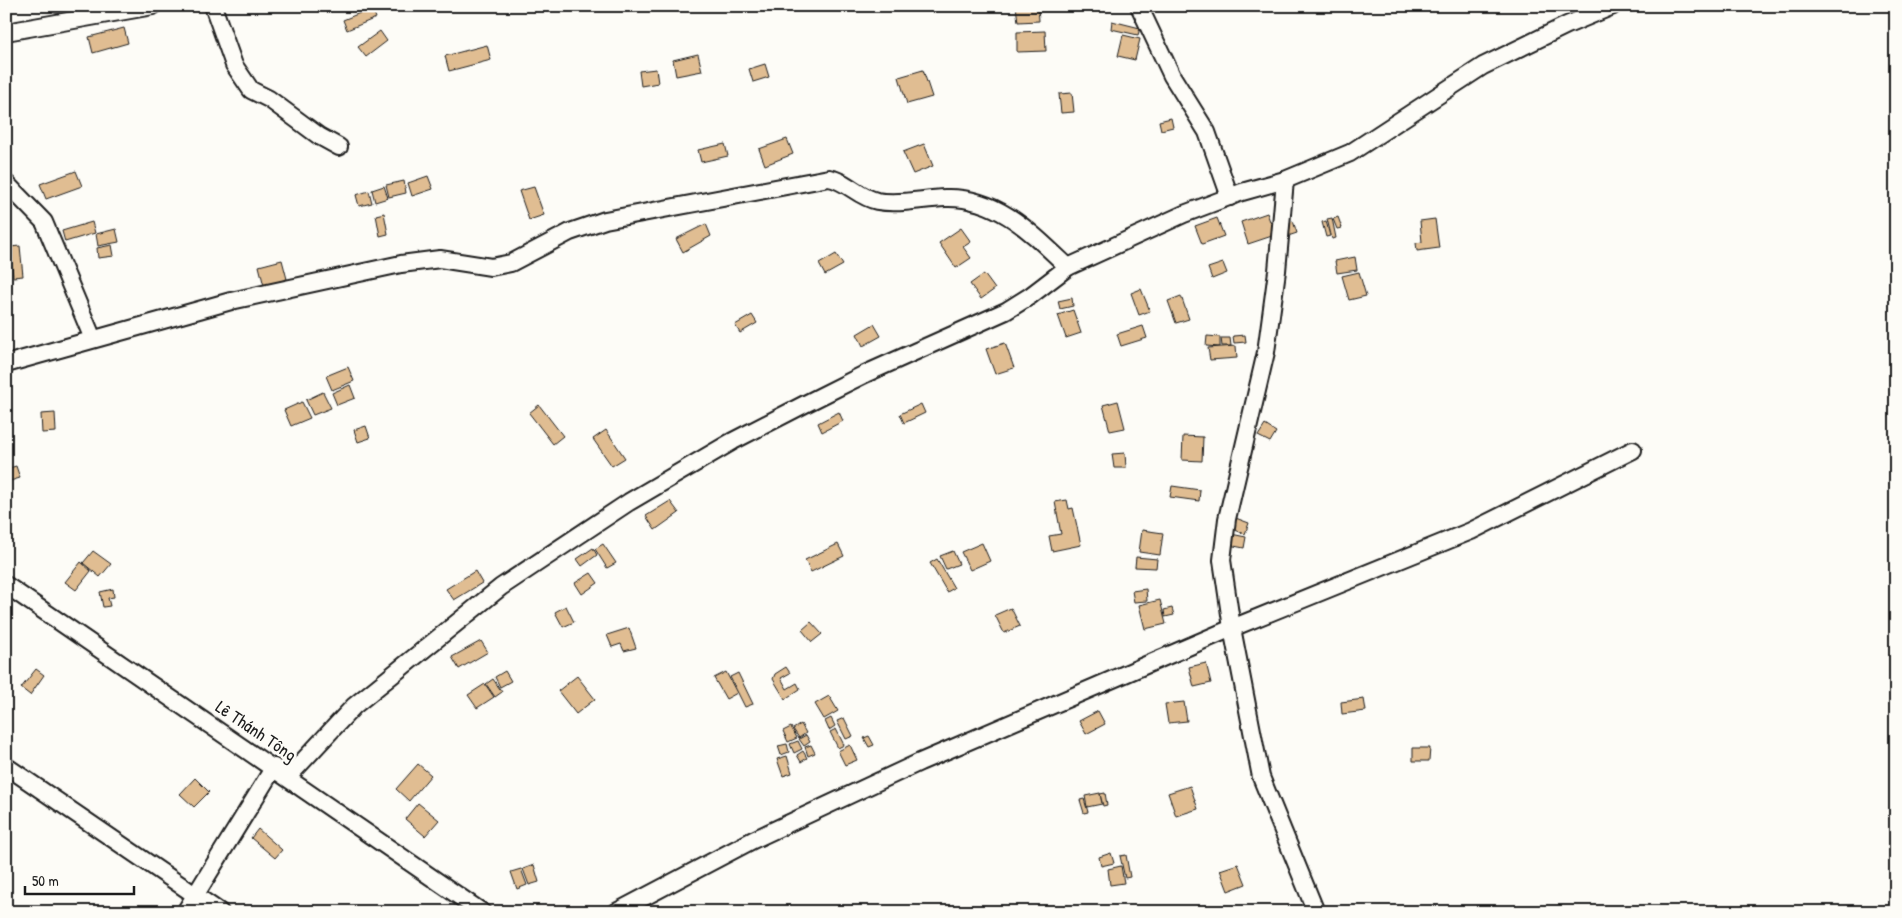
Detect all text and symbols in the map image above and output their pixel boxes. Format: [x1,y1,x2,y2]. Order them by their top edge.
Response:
street label: Lê Thánh Tông [211,694,302,767]
scale bar [25,863,134,895]
text: 50 m [32,870,59,891]

